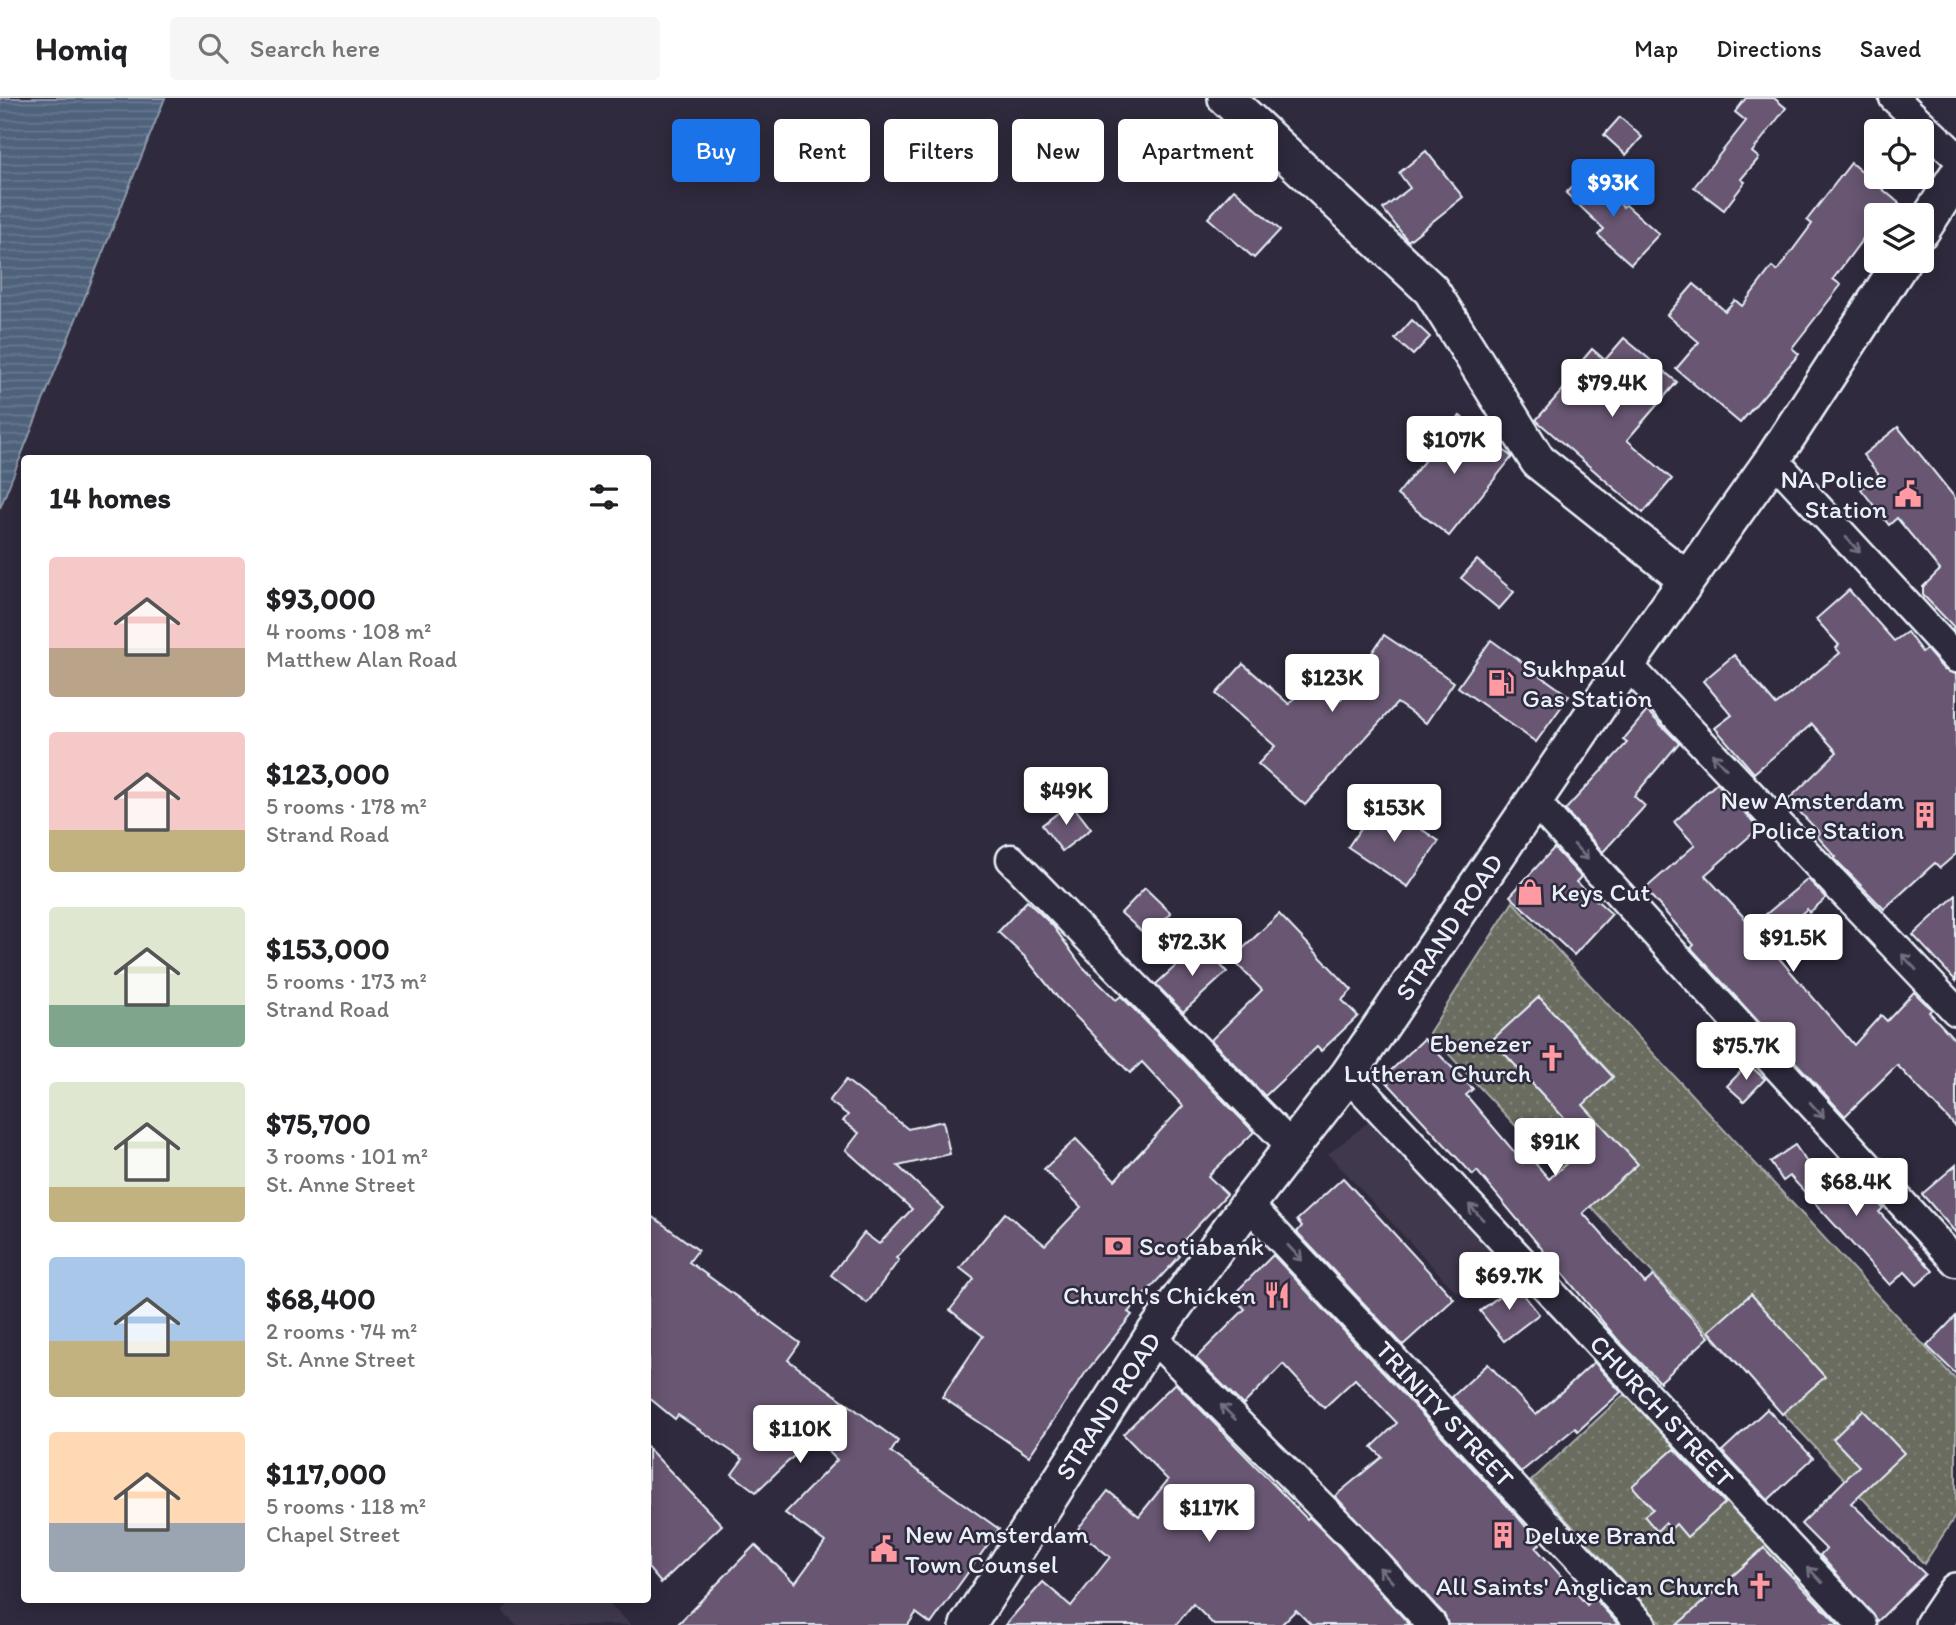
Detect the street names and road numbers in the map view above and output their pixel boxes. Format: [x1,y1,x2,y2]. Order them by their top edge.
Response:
street label: STRAND ROAD [1388,847,1510,1007]
street label: STRAND ROAD [1048,1326,1168,1486]
street label: CHURCH STREET [1583,1328,1741,1494]
street label: TRINITY STREET [1369,1334,1521,1494]

